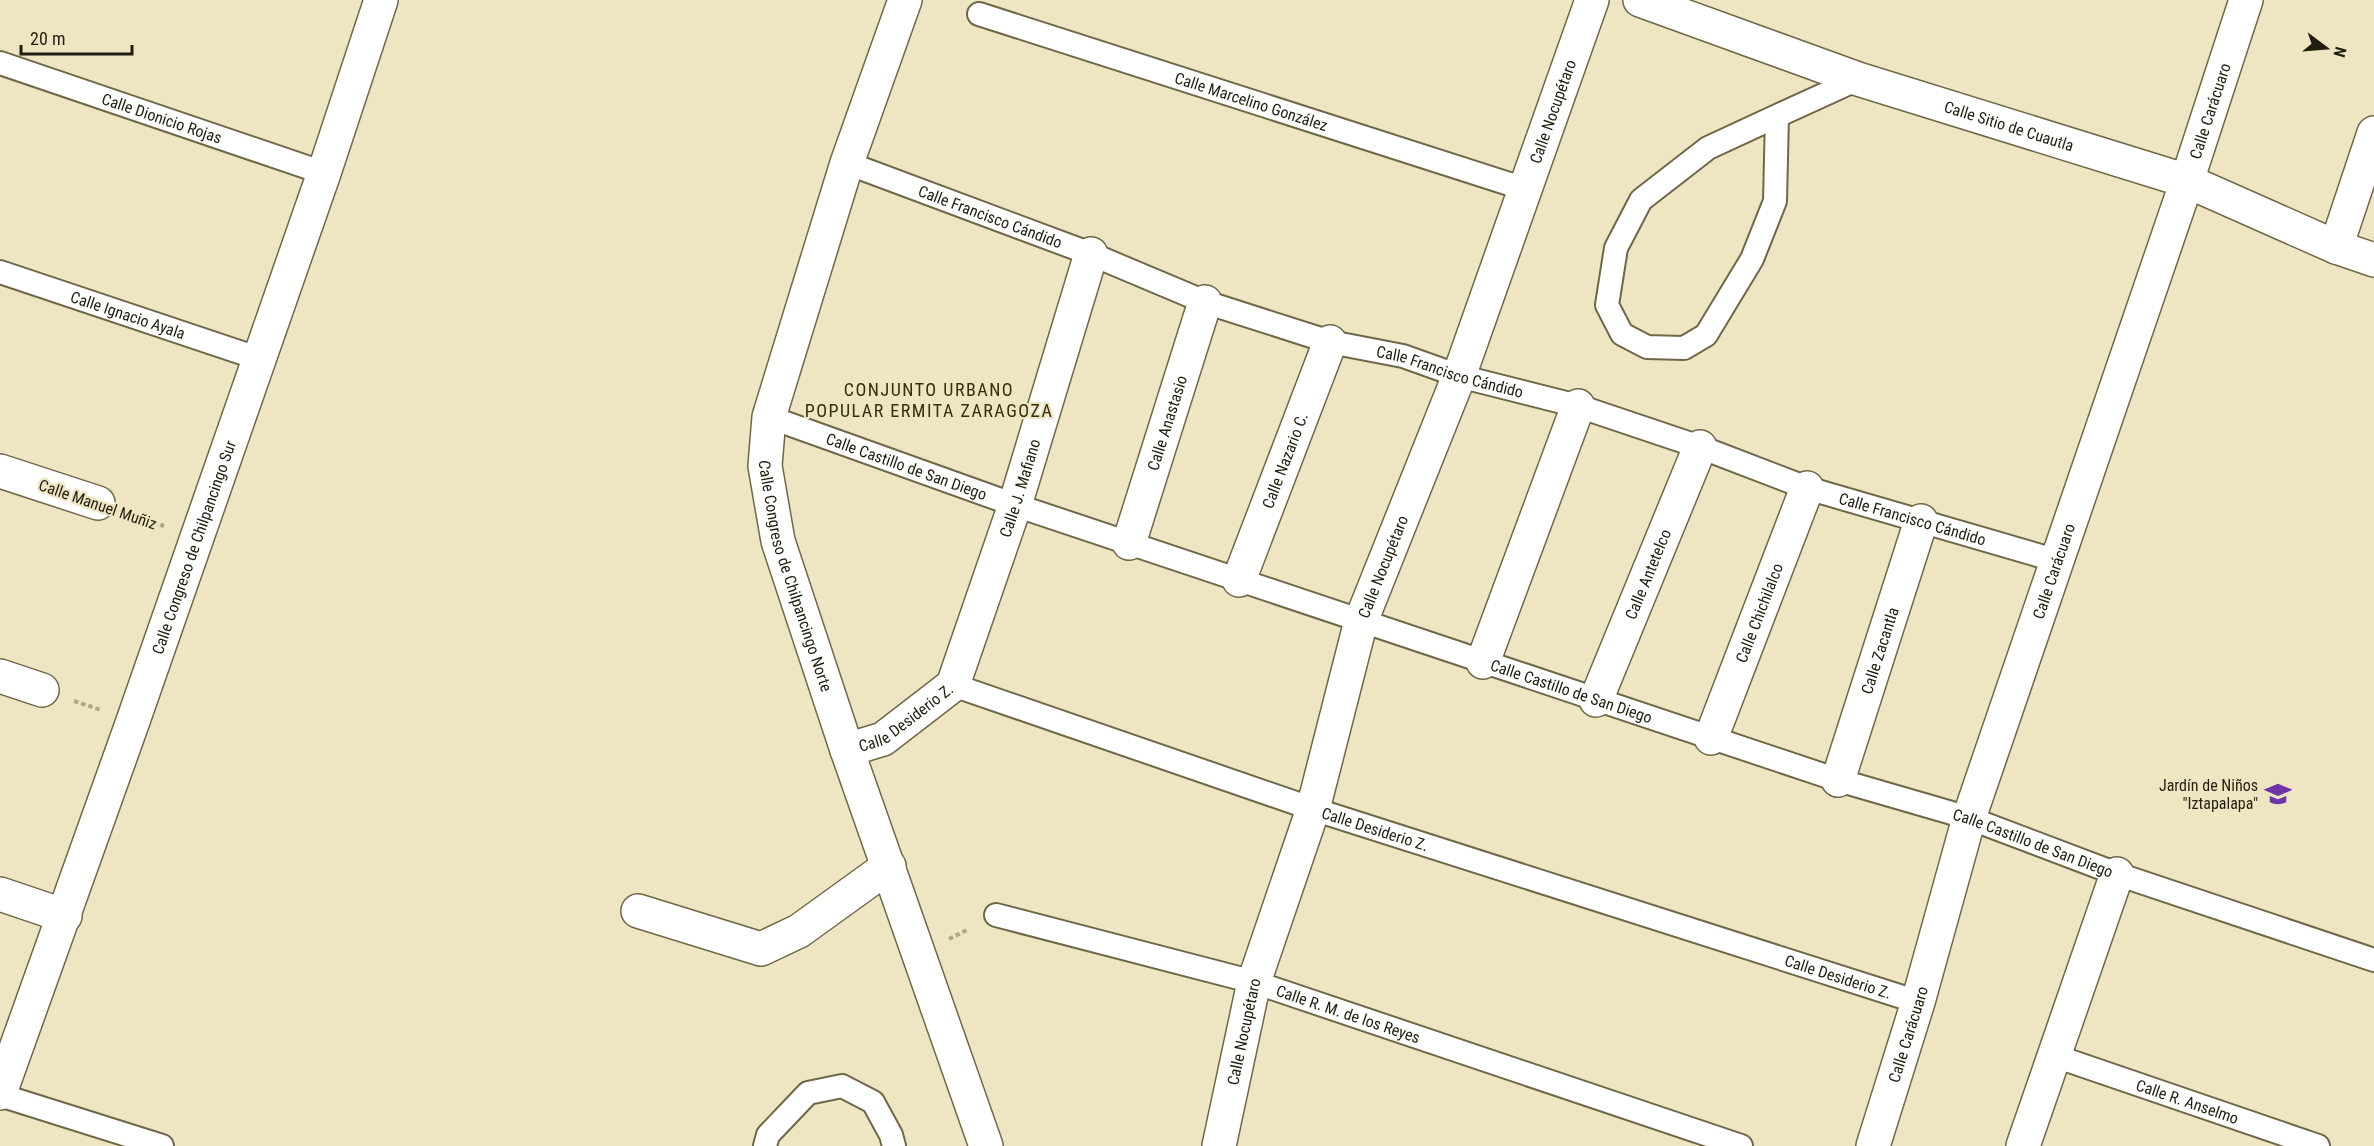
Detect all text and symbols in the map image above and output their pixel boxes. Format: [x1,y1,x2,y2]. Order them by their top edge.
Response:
scale bar [21,18,132,56]
north arrow [2296,18,2356,78]
text: 20 m [30,28,65,49]
text: N [2329,45,2350,59]
street label: Calle Nocupétaro [1526,57,1580,166]
street label: Calle Carácuaro [2186,61,2235,161]
street label: Calle Marcelino González [1172,68,1330,135]
street label: Calle Dionicio Rojas [99,89,224,148]
street label: Calle Sitio de Cuautla [1942,97,2076,155]
street label: Calle Francisco Cándido [916,181,1065,252]
street label: Calle Ignacio Ayala [68,287,188,343]
street label: Calle Francisco Cándido [1375,342,1525,402]
street label: Calle Anastasio [1143,373,1191,473]
district label: CONJUNTO URBANO POPULAR ERMITA ZARAGOZA [805,379,1053,421]
street label: Calle Nazario C. [1258,410,1312,511]
street label: Calle Castillo de San Diego [823,429,989,504]
street label: Calle J. Mafiano [996,437,1044,540]
street label: Calle Congreso de Chilpancingo Sur [148,438,240,657]
street label: Calle Congreso de Chilpancingo Norte [755,459,836,694]
street label: Calle Manuel Muñiz [36,475,159,534]
street label: Calle Francisco Cándido [1837,489,1988,550]
street label: Calle Nocupétaro [1354,513,1412,621]
street label: Calle Carácuaro [2029,521,2079,622]
street label: Calle Antetelco [1621,526,1675,622]
street label: Calle Chichilalco [1732,561,1787,665]
street label: Calle Zacantla [1857,605,1903,696]
street label: Calle Castillo de San Diego [1488,656,1655,727]
street label: Calle Desiderio Z. [856,679,957,756]
place label: Jardín de Niños "Iztapalapa" [2159,776,2258,813]
school or university icon: Jardín de Niños "Iztapalapa" [2263,779,2293,809]
street label: Calle Desiderio Z. [1319,803,1431,855]
street label: Calle Castillo de San Diego [1951,805,2116,882]
street label: Calle Desiderio Z. [1782,951,1894,1003]
street label: Calle Nocupétaro [1223,976,1265,1087]
street label: Calle R. M. de los Reyes [1274,981,1423,1047]
street label: Calle Carácuaro [1884,984,1932,1085]
street label: Calle R. Anselmo [2134,1075,2241,1128]

